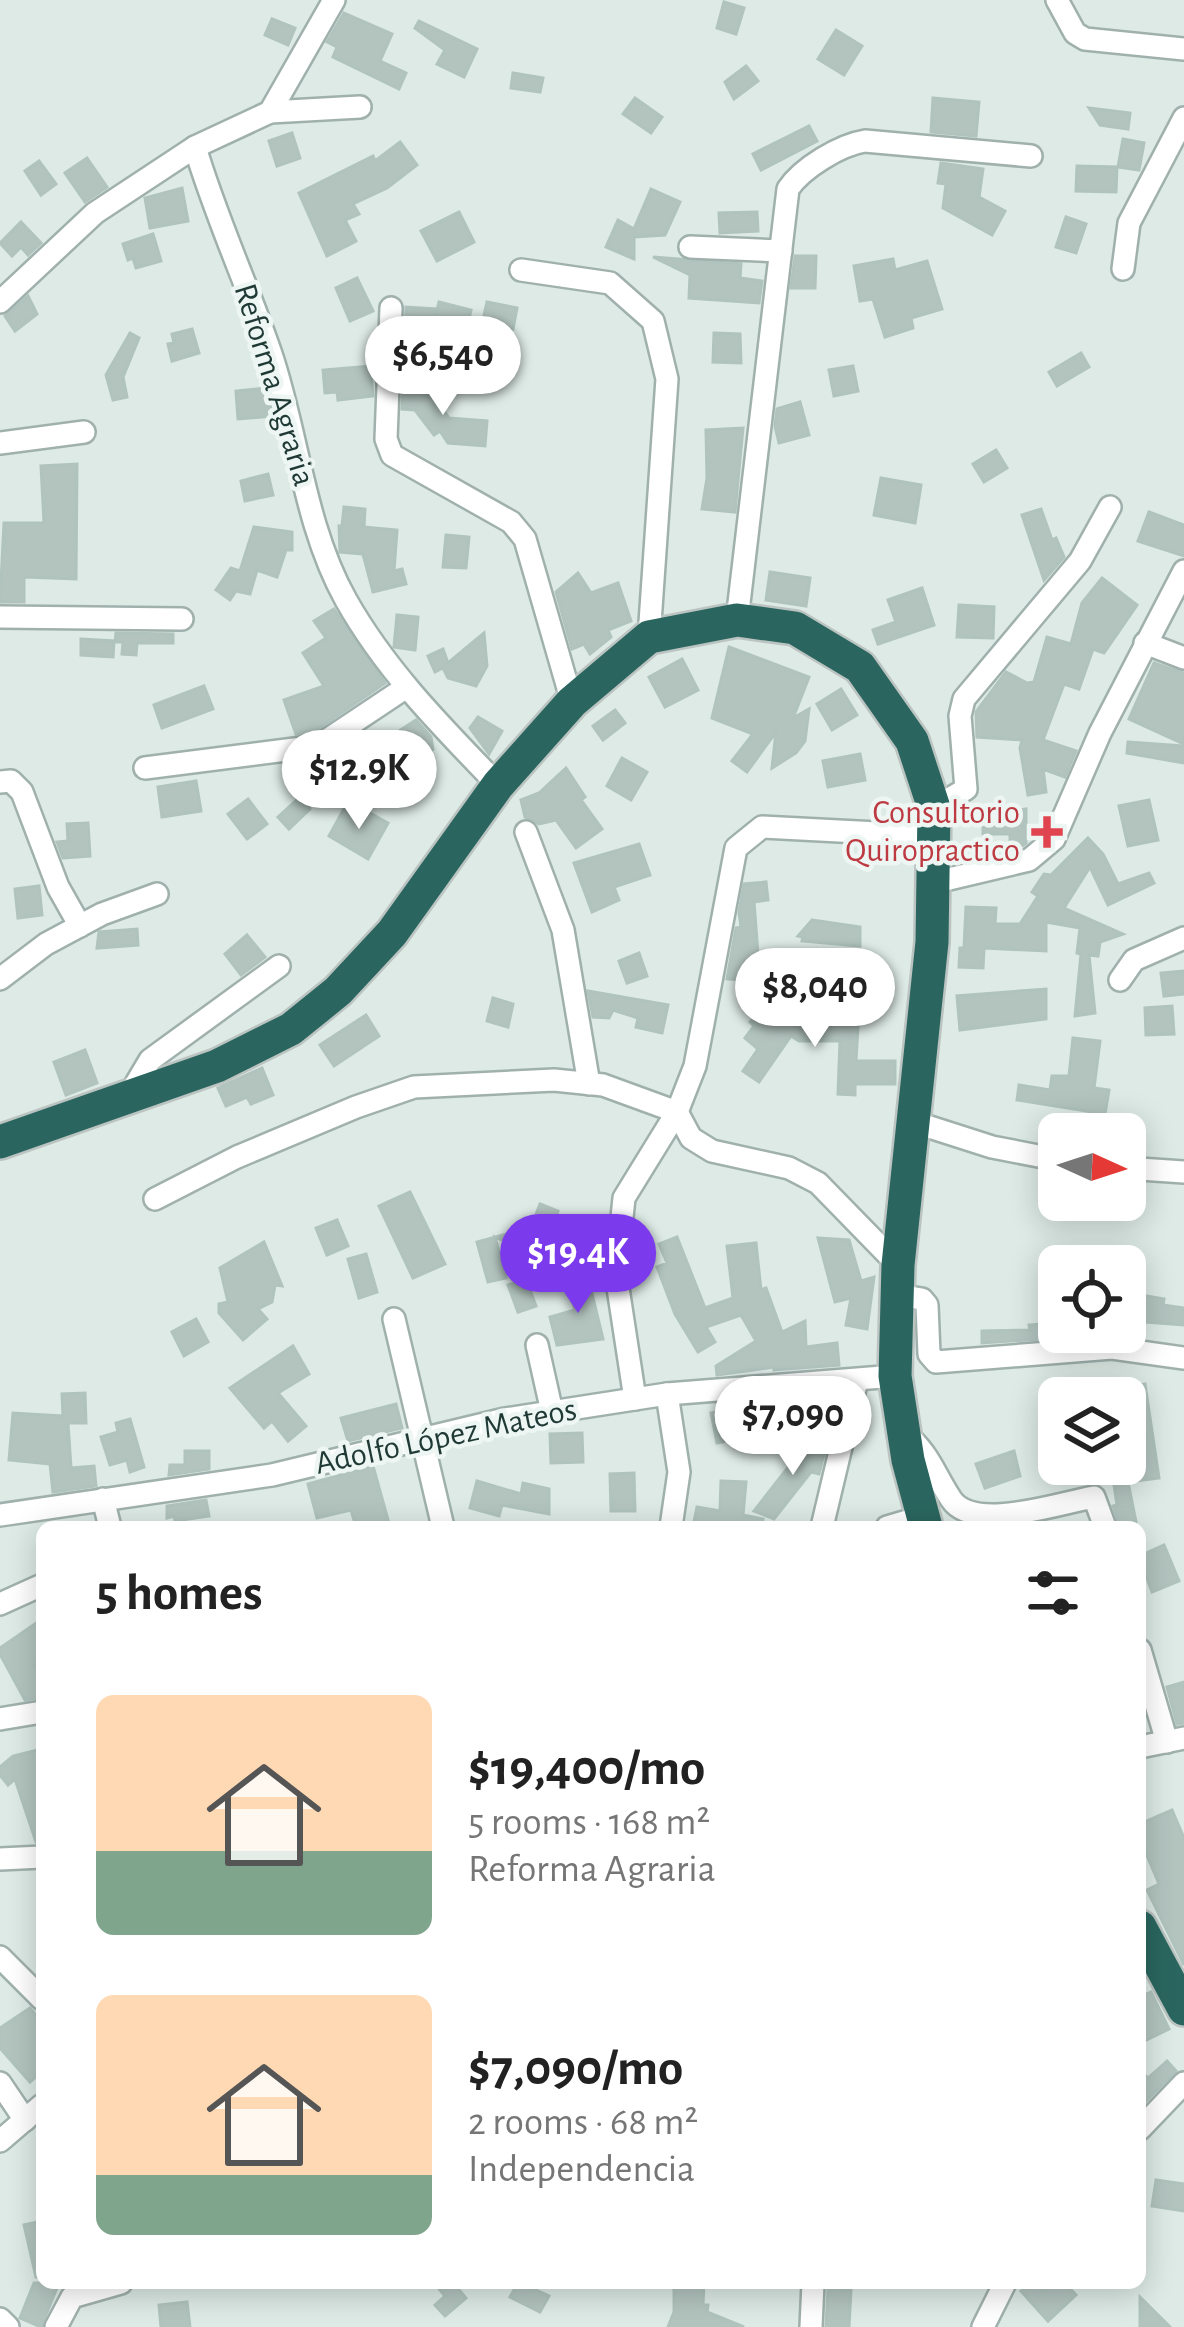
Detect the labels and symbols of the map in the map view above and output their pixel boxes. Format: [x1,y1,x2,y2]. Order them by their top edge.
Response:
street label: Reforma Agraria [228,280,320,490]
pin: $6,540 [345,316,541,418]
pin: $12.9K [261,730,457,832]
place label: Consultorio Quiropractico [845,797,1020,868]
marker: Consultorio Quiropractico [1031,816,1063,848]
pin: $8,040 [717,948,913,1050]
north arrow [1038,1113,1146,1221]
pin: $19.4K [480,1214,676,1316]
pin: $7,090 [695,1376,891,1478]
street label: Adolfo López Mateos [312,1393,580,1481]

